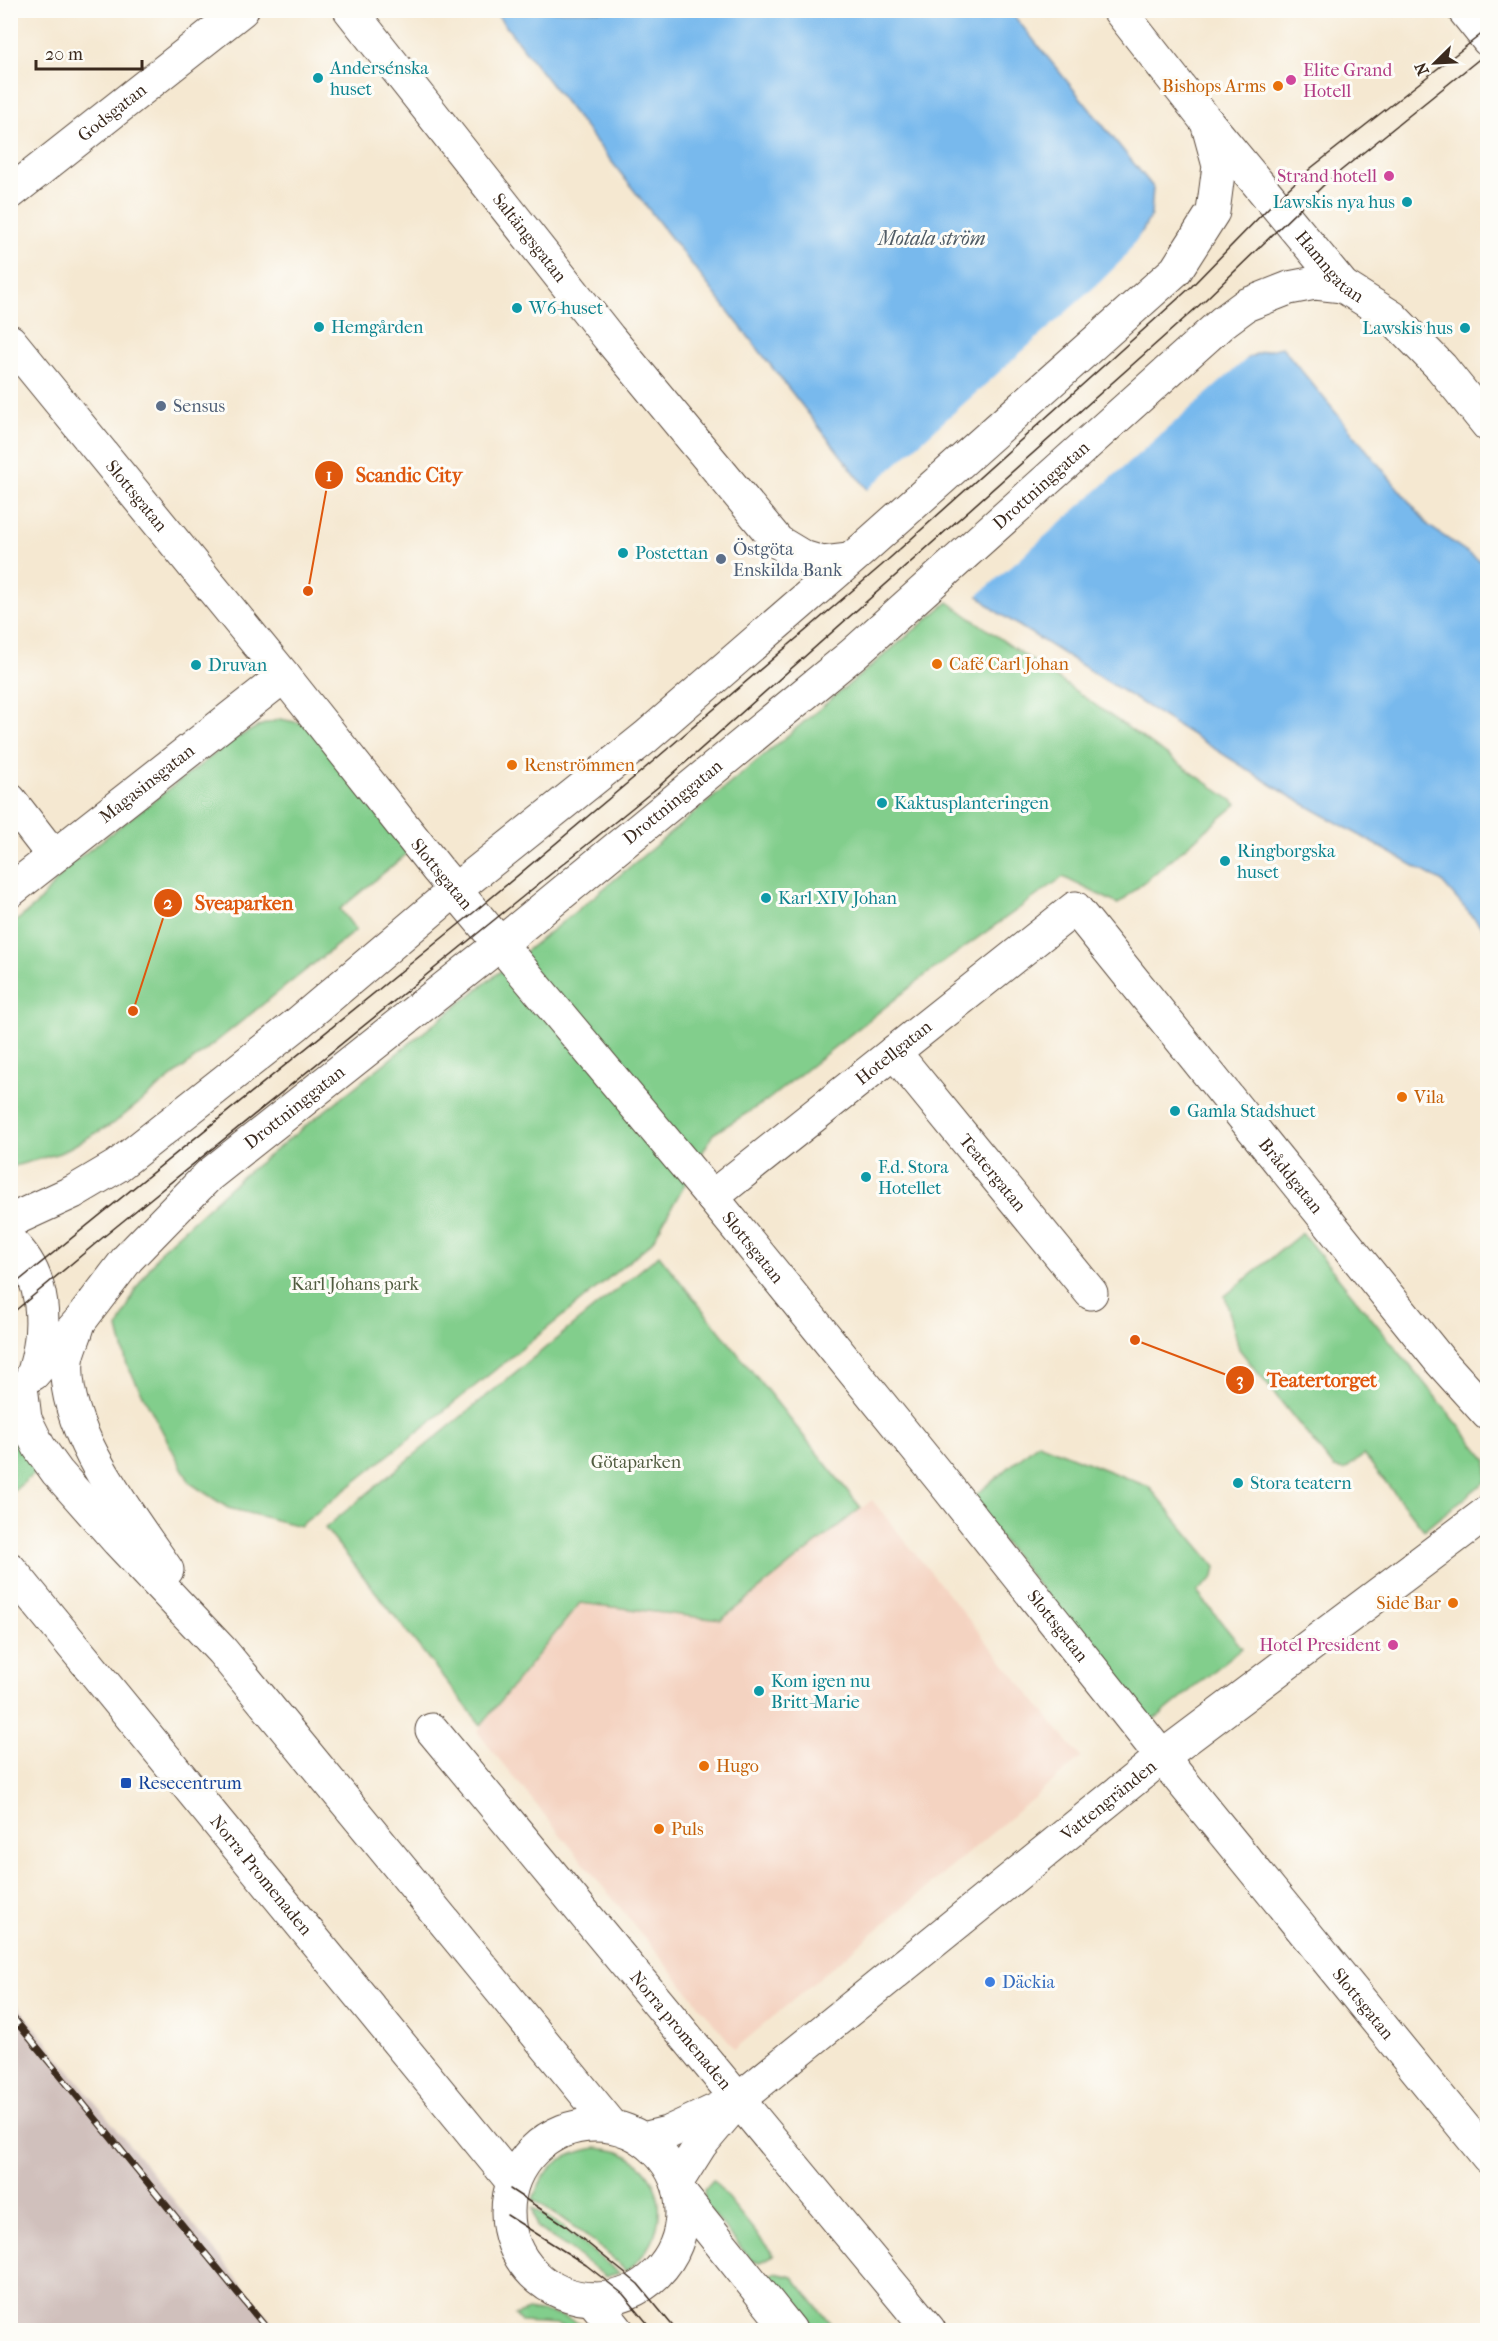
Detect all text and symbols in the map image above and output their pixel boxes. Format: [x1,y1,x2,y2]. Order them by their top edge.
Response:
scale bar [36,33,142,71]
north arrow [1405,33,1465,93]
text: 20 m [45,44,83,65]
place label: Andersénska huset [329,58,429,100]
text: N [1410,59,1433,78]
place label: Elite Grand Hotell [1303,60,1392,102]
marker: Andersénska huset [311,71,325,85]
marker: Elite Grand Hotell [1284,73,1298,87]
place label: Bishops Arms [1162,76,1266,97]
street label: Godsgatan [74,79,151,146]
marker: Bishops Arms [1271,79,1285,93]
place label: Strand hotell [1277,166,1377,187]
marker: Strand hotell [1382,169,1396,183]
street label: Saltängsgatan [488,189,571,287]
place label: Lawskis nya hus [1273,192,1395,213]
marker: Lawskis nya hus [1400,195,1414,209]
water label: Motala ström [876,227,986,250]
street label: Hamngatan [1291,227,1368,308]
place label: W6-huset [528,298,604,319]
marker: W6-huset [510,301,524,315]
place label: Hemgården [331,317,424,338]
place label: Lawskis hus [1362,318,1453,339]
marker: Hemgården [312,320,326,334]
marker: Lawskis hus [1458,321,1472,335]
place label: Sensus [173,396,225,417]
marker: Sensus [154,399,168,413]
street label: Drottninggatan [989,437,1094,534]
street label: Slottsgatan [101,456,172,536]
callout: Scandic City [314,456,474,494]
text: Scandic City [356,464,464,487]
text: 1 [326,465,332,486]
place label: Östgöta Enskilda Bank [733,538,843,581]
place label: Postettan [635,543,709,564]
marker: Postettan [616,546,630,560]
marker: Östgöta Enskilda Bank [714,552,728,566]
place label: Café Carl Johan [949,654,1070,675]
place label: Druvan [208,655,268,676]
marker: Café Carl Johan [930,657,944,671]
marker: Druvan [189,658,203,672]
street label: Magasinsgatan [95,740,199,828]
place label: Renströmmen [524,755,636,776]
street label: Drottninggatan [619,755,727,849]
marker: Renströmmen [505,758,519,772]
place label: Kaktusplanteringen [894,793,1050,814]
marker: Kaktusplanteringen [875,796,889,810]
street label: Slottsgatan [406,834,477,915]
place label: Ringborgska huset [1237,841,1336,883]
marker: Ringborgska huset [1218,854,1232,868]
callout: Sveaparken [153,884,306,922]
place label: Karl XIV Johan [778,888,897,909]
marker: Karl XIV Johan [759,891,773,905]
text: Sveaparken [195,892,294,915]
text: 2 [163,893,173,914]
street label: Hotellgatan [852,1016,937,1090]
street label: Drottninggatan [240,1061,350,1154]
place label: Vila [1413,1087,1445,1108]
marker: Vila [1395,1090,1409,1104]
place label: Gamla Stadshuet [1187,1101,1316,1122]
marker: Gamla Stadshuet [1168,1104,1182,1118]
street label: Teatergatan [954,1130,1031,1217]
street label: Bråddgatan [1254,1134,1327,1218]
place label: F.d. Stora Hotellet [878,1157,949,1199]
marker: F.d. Stora Hotellet [859,1170,873,1184]
street label: Slottsgatan [717,1208,788,1288]
park label: Karl Johans park [291,1274,420,1295]
callout: Teatertorget [1225,1361,1389,1399]
text: Teatertorget [1266,1369,1378,1392]
text: 3 [1236,1370,1244,1391]
park label: Götaparken [591,1452,682,1473]
place label: Stora teatern [1250,1473,1352,1494]
marker: Stora teatern [1231,1476,1245,1490]
street label: Slottsgatan [1022,1586,1093,1667]
place label: Side Bar [1376,1593,1441,1614]
marker: Side Bar [1446,1596,1460,1610]
place label: Hotel President [1259,1635,1382,1656]
marker: Hotel President [1386,1638,1400,1652]
place label: Kom igen nu Britt-Marie [771,1671,870,1713]
marker: Kom igen nu Britt-Marie [752,1684,766,1698]
place label: Hugo [716,1756,759,1777]
street label: Vattengränden [1056,1756,1161,1846]
marker: Hugo [697,1759,711,1773]
place label: Resecentrum [138,1773,242,1794]
marker: Resecentrum [119,1776,133,1790]
street label: Norra Promenaden [205,1811,316,1940]
place label: Puls [671,1819,704,1840]
marker: Puls [652,1822,666,1836]
street label: Slottsgatan [1328,1964,1398,2045]
street label: Norra promenaden [625,1967,736,2095]
place label: Däckia [1002,1972,1056,1993]
marker: Däckia [983,1975,997,1989]

